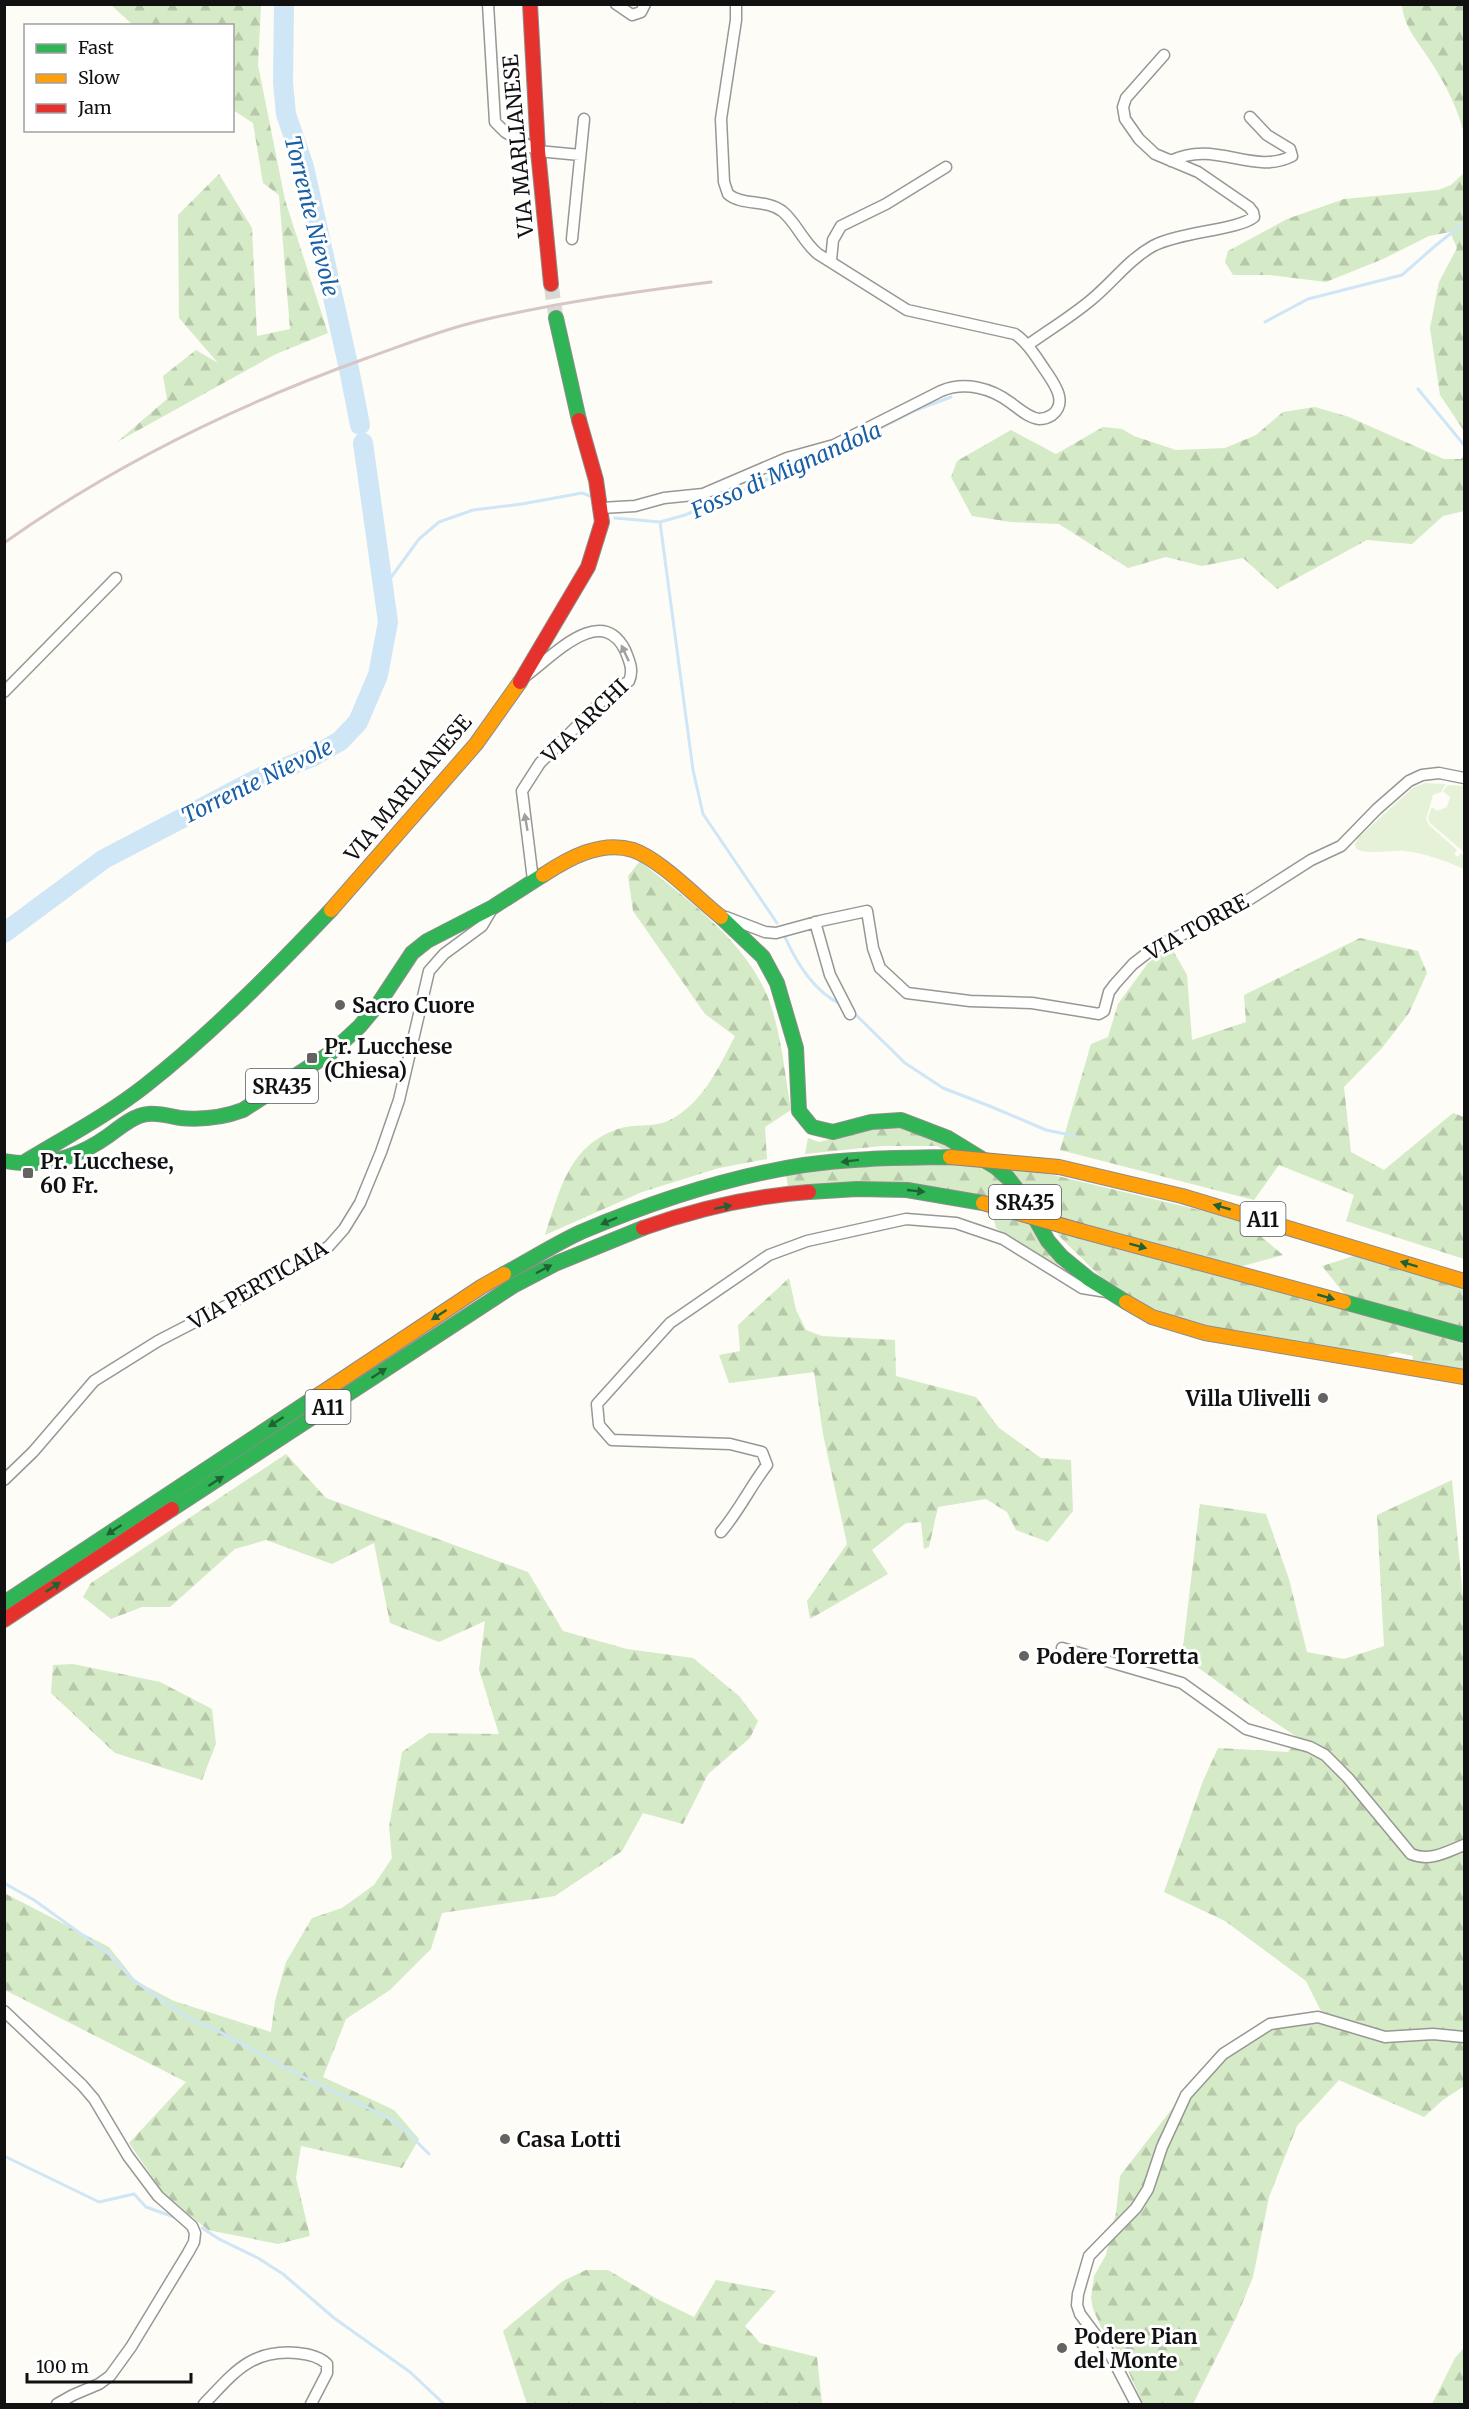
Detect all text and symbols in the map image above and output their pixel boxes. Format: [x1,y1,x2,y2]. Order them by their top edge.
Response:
legend [24,24,234,132]
text: Fast [78,36,114,59]
street label: VIA MARLIANESE [496,53,540,240]
text: Slow [78,66,121,89]
text: Jam [77,96,112,119]
water label: Torrente Nievole [278,133,346,299]
water label: Fosso di Mignandola [686,416,885,525]
one-way arrow [621,645,630,662]
street label: VIA ARCHI [536,673,634,769]
street label: VIA MARLIANESE [338,708,478,868]
water label: Torrente Nievole [177,732,337,830]
one-way arrow [521,812,530,831]
street label: VIA TORRE [1140,887,1254,967]
place label: Sacro Cuore [352,992,475,1019]
marker: Sacro Cuore [333,998,347,1012]
place label: Pr. Lucchese (Chiesa) [324,1033,452,1084]
marker: Pr. Lucchese (Chiesa) [305,1051,319,1065]
road number: SR435 [246,1069,318,1103]
place label: Pr. Lucchese, 60 Fr. [40,1148,174,1199]
one-way arrow [841,1156,860,1165]
marker: Pr. Lucchese, 60 Fr. [21,1166,35,1180]
road number: SR435 [989,1185,1061,1219]
one-way arrow [907,1186,926,1196]
one-way arrow [714,1202,733,1211]
one-way arrow [1213,1202,1231,1211]
road number: A11 [1240,1202,1286,1236]
one-way arrow [601,1216,618,1225]
street label: VIA PERTICAIA [183,1234,332,1336]
one-way arrow [1129,1241,1147,1251]
one-way arrow [1400,1258,1418,1268]
one-way arrow [536,1264,553,1274]
one-way arrow [1317,1293,1335,1302]
one-way arrow [431,1309,447,1320]
one-way arrow [371,1368,388,1379]
place label: Villa Ulivelli [1185,1385,1311,1412]
road number: A11 [306,1390,350,1424]
marker: Villa Ulivelli [1316,1391,1330,1405]
one-way arrow [268,1416,284,1427]
one-way arrow [208,1475,225,1486]
one-way arrow [106,1524,122,1536]
one-way arrow [45,1581,61,1593]
place label: Podere Torretta [1036,1643,1199,1670]
marker: Podere Torretta [1017,1649,1031,1663]
place label: Casa Lotti [517,2126,621,2153]
marker: Casa Lotti [498,2132,512,2146]
place label: Podere Pian del Monte [1074,2323,1198,2374]
marker: Podere Pian del Monte [1055,2341,1069,2355]
scale bar [27,2346,190,2384]
text: 100 m [36,2355,89,2378]

